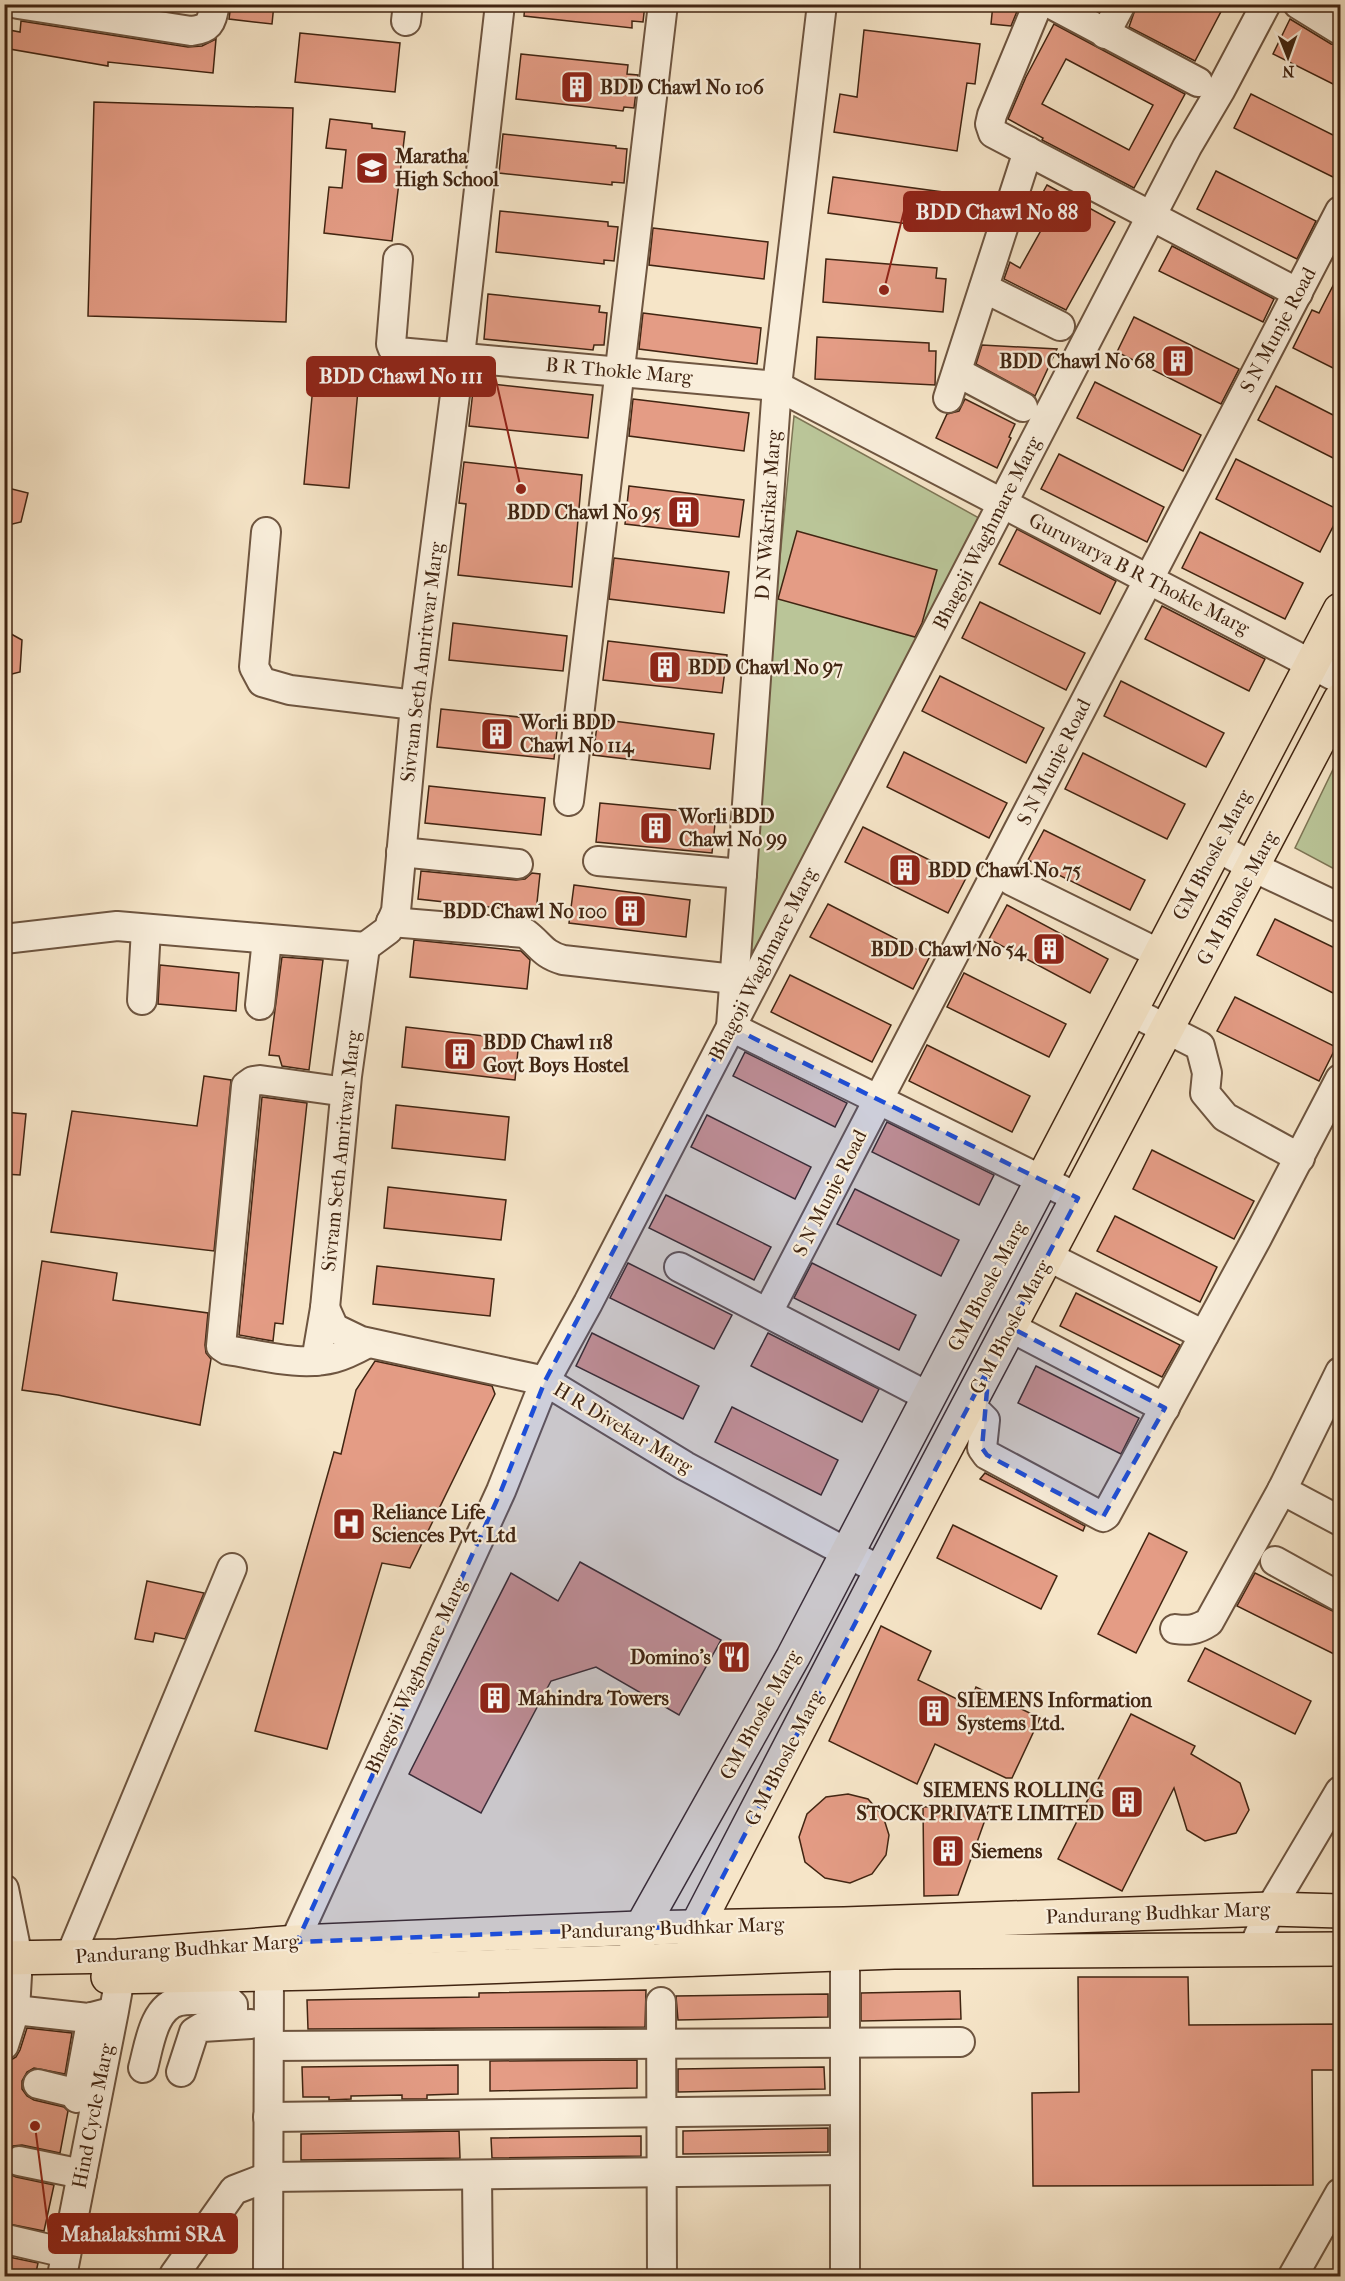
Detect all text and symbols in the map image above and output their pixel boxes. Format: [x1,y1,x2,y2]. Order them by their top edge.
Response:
north arrow [1258,27,1318,87]
text: N [1281,62,1294,81]
building icon: BDD Chawl No 106 [559,69,595,105]
place label: BDD Chawl No 106 [600,76,765,99]
place label: Maratha High School [394,145,499,191]
school or university icon: Maratha High School [354,150,390,186]
callout: BDD Chawl No 88 [904,192,1090,231]
text: BDD Chawl No 88 [916,200,1078,224]
street label: S N Munje Road [1235,262,1321,397]
building icon: BDD Chawl No 68 [1160,343,1196,379]
place label: BDD Chawl No 68 [999,350,1155,373]
street label: B R Thokle Marg [544,353,694,389]
callout: BDD Chawl No 111 [307,357,495,396]
text: BDD Chawl No 111 [319,364,483,388]
street label: D N Wakrikar Marg [751,429,785,601]
street label: Bhagoji Waghmare Marg [928,432,1046,634]
building icon: BDD Chawl No 95 [666,494,702,530]
place label: BDD Chawl No 95 [507,501,661,524]
street label: Guruvarya B R Thokle Marg [1025,508,1253,640]
street label: Sivram Seth Amritwar Marg [396,540,448,783]
building icon: BDD Chawl No 97 [647,649,683,685]
place label: BDD Chawl No 97 [688,656,843,679]
street label: S N Munje Road [1012,694,1096,829]
place label: Worli BDD Chawl No 114 [519,711,635,758]
building icon: Worli BDD Chawl No 114 [479,716,515,752]
street label: GM Bhosle Marg [1168,786,1256,924]
place label: Worli BDD Chawl No 99 [678,805,787,851]
building icon: Worli BDD Chawl No 99 [638,810,674,846]
street label: G M Bhosle Marg [1192,827,1282,969]
building icon: BDD Chawl No 75 [887,852,923,888]
place label: BDD Chawl No 75 [928,859,1081,882]
street label: Bhagoji Waghmare Marg [704,863,822,1065]
building icon: BDD Chawl No 100 [612,893,648,929]
place label: BDD Chawl No 100 [443,900,607,923]
building icon: BDD Chawl No 54 [1031,931,1067,967]
place label: BDD Chawl No 54 [871,938,1027,962]
street label: Sivram Seth Amritwar Marg [317,1029,365,1272]
place label: BDD Chawl 118 Govt Boys Hostel [483,1031,629,1077]
building icon: BDD Chawl 118 Govt Boys Hostel [442,1036,478,1072]
street label: S N Munje Road [788,1125,872,1260]
street label: GM Bhosle Marg [943,1217,1031,1355]
street label: G M Bhosle Marg [965,1256,1055,1398]
street label: H R Divekar Marg [549,1377,697,1479]
place label: Reliance Life Sciences Pvt. Ltd [372,1501,517,1547]
hospital icon: Reliance Life Sciences Pvt. Ltd [331,1506,367,1542]
street label: Bhagoji Waghmare Marg [360,1574,472,1778]
restaurant icon: Domino's [716,1639,752,1675]
place label: Domino's [630,1646,712,1669]
street label: GM Bhosle Marg [715,1646,805,1784]
building icon: Mahindra Towers [477,1680,513,1716]
street label: G M Bhosle Marg [740,1686,828,1830]
place label: Mahindra Towers [517,1687,669,1710]
place label: SIEMENS Information Systems Ltd. [957,1689,1152,1735]
building icon: SIEMENS Information Systems Ltd. [916,1693,952,1729]
place label: SIEMENS ROLLING STOCK PRIVATE LIMITED [856,1779,1104,1825]
building icon: SIEMENS ROLLING STOCK PRIVATE LIMITED [1109,1784,1145,1820]
building icon: Siemens [930,1833,966,1869]
place label: Siemens [971,1840,1043,1863]
street label: Pandurang Budhkar Marg [1045,1898,1271,1928]
street label: Pandurang Budhkar Marg [559,1913,785,1943]
street label: Pandurang Budhkar Marg [74,1930,300,1968]
street label: Hind Cycle Marg [68,2041,118,2190]
callout: Mahalakshmi SRA [49,2214,237,2253]
text: Mahalakshmi SRA [60,2222,226,2246]

